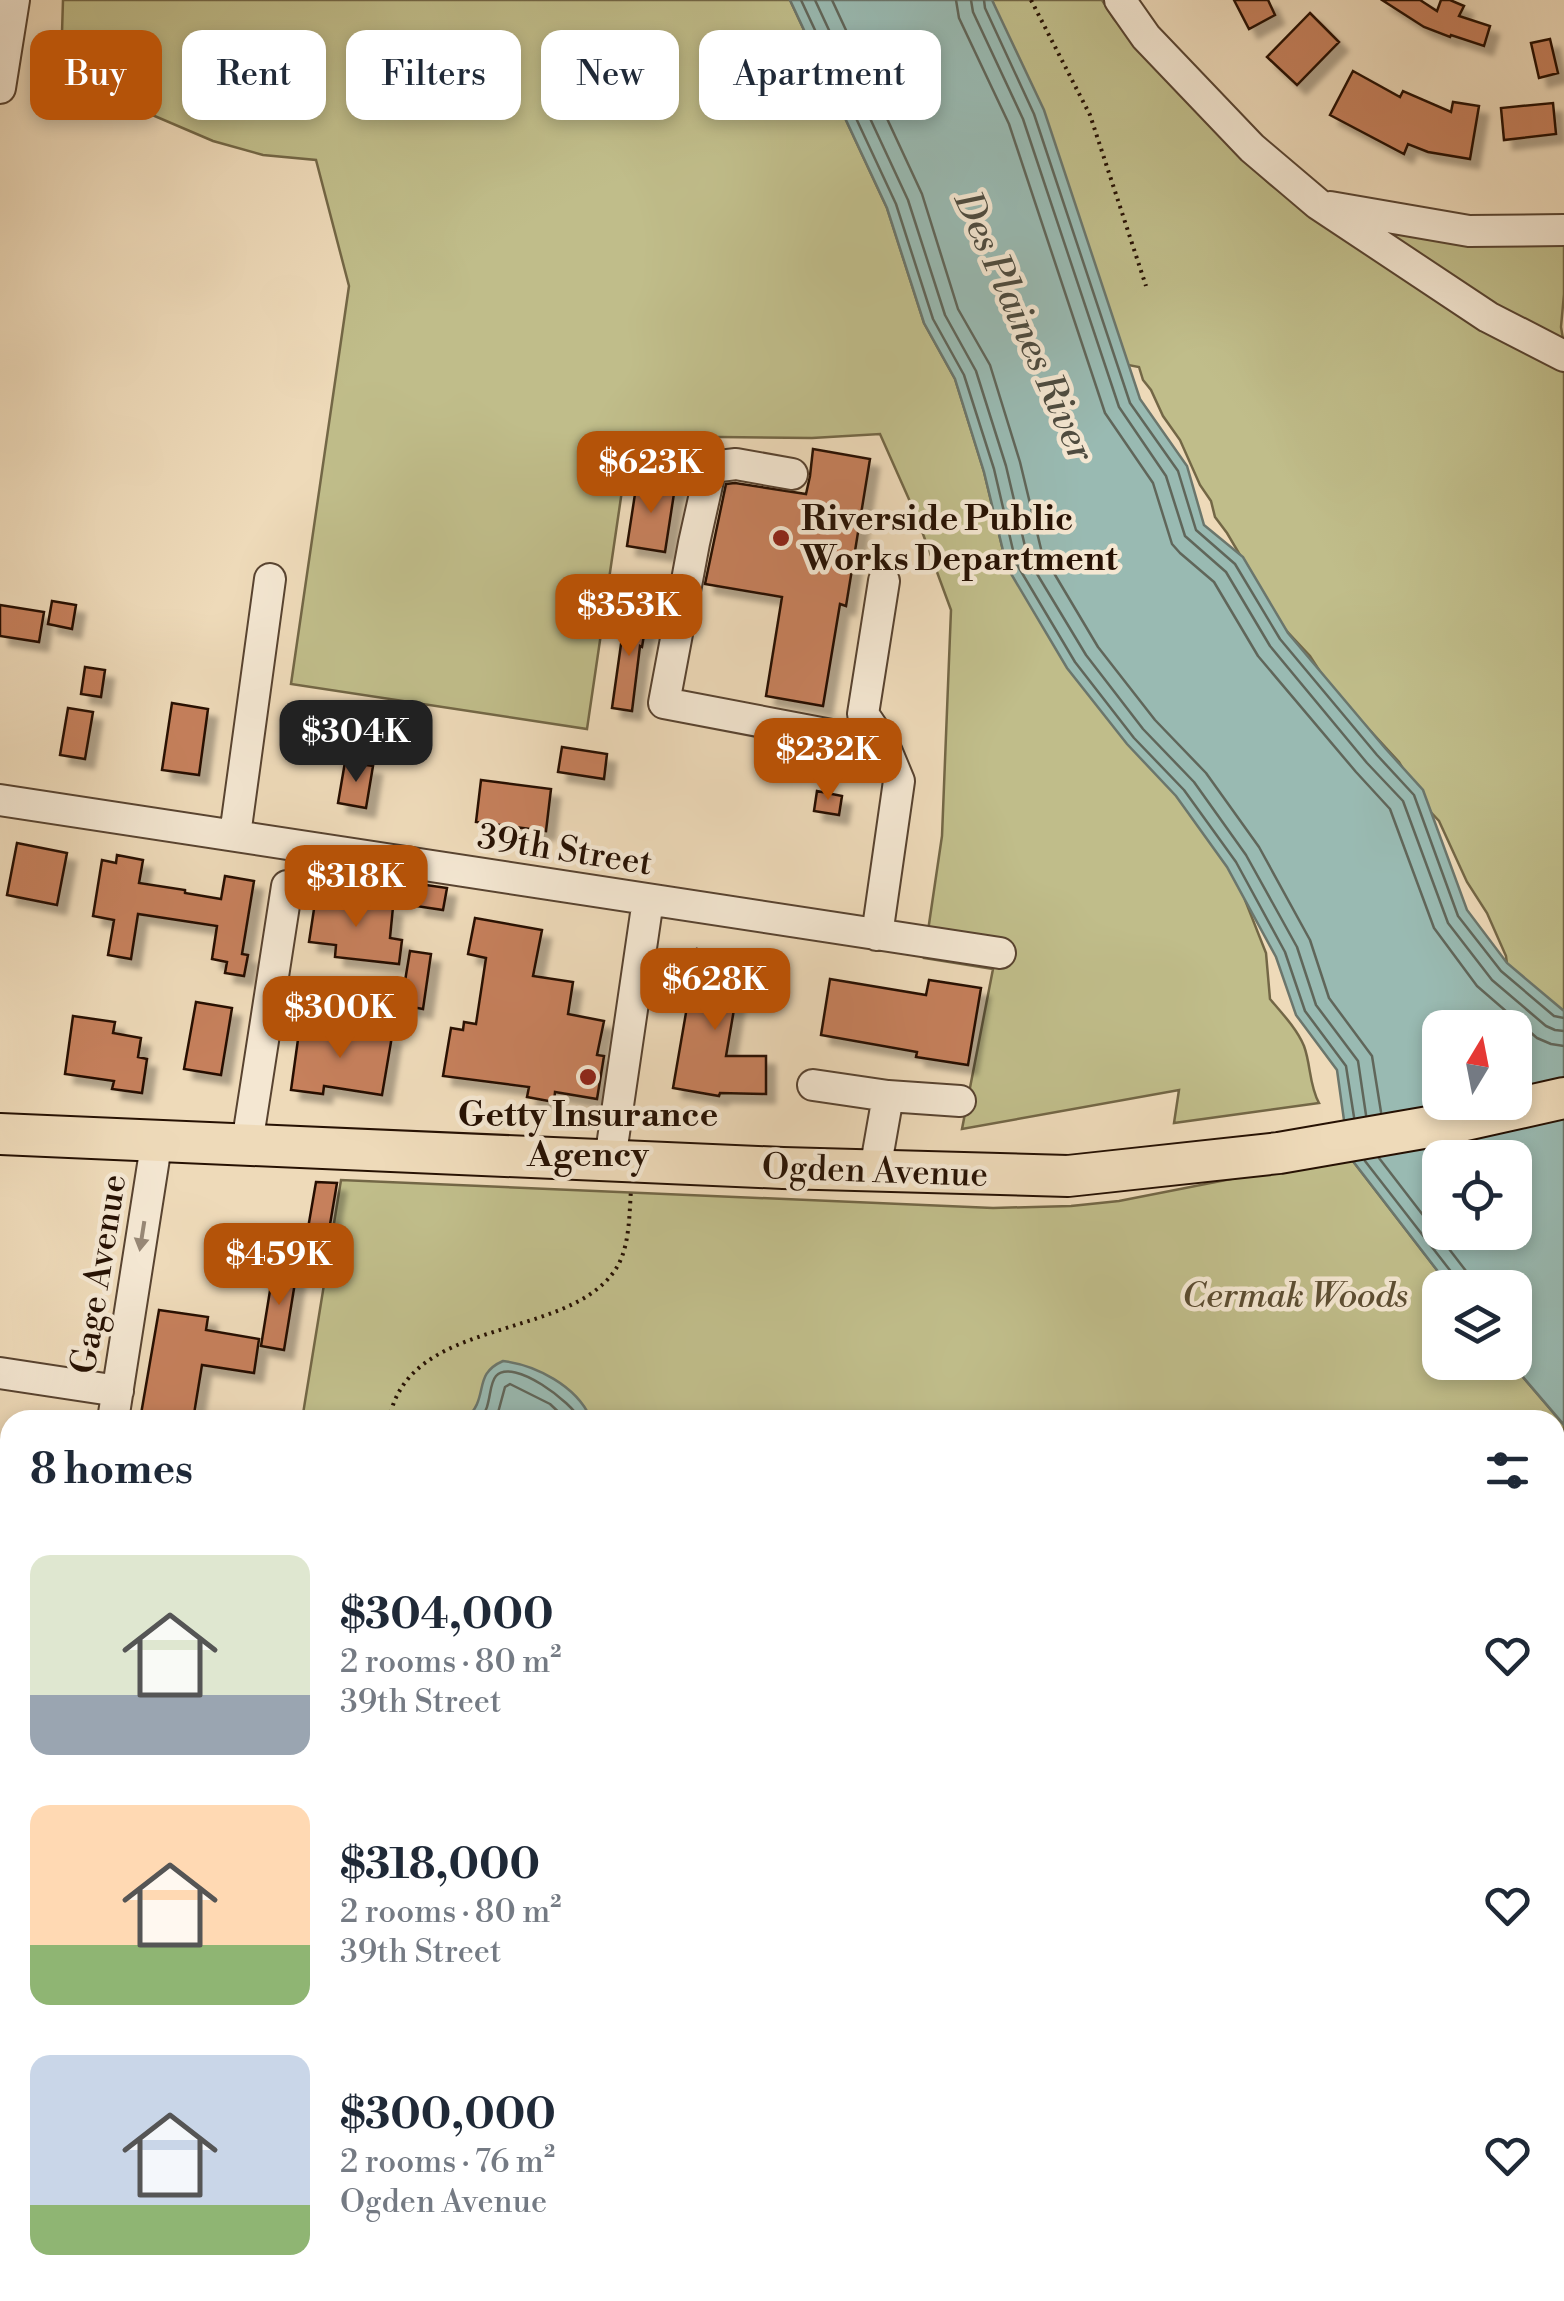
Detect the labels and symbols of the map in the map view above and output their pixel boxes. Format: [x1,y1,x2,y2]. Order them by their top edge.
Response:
water label: Des Plaines River [943,183,1105,470]
pin: $623K [581,431,721,516]
place label: Riverside Public Works Department [800,498,1118,581]
marker: Riverside Public Works Department [770,527,792,549]
pin: $353K [559,574,699,659]
pin: $304K [286,700,426,785]
pin: $232K [758,718,898,803]
street label: 39th Street [474,815,655,886]
pin: $318K [286,845,426,930]
pin: $628K [645,948,785,1033]
pin: $300K [270,976,410,1061]
north arrow [1422,1010,1532,1120]
marker: Getty Insurance Agency [577,1066,599,1088]
place label: Getty Insurance Agency [458,1094,718,1177]
street label: Ogden Avenue [761,1146,989,1197]
street label: Gage Avenue [62,1171,136,1377]
one-way arrow [134,1221,150,1252]
pin: $459K [209,1223,349,1308]
park label: Cermak Woods [1182,1275,1408,1318]

